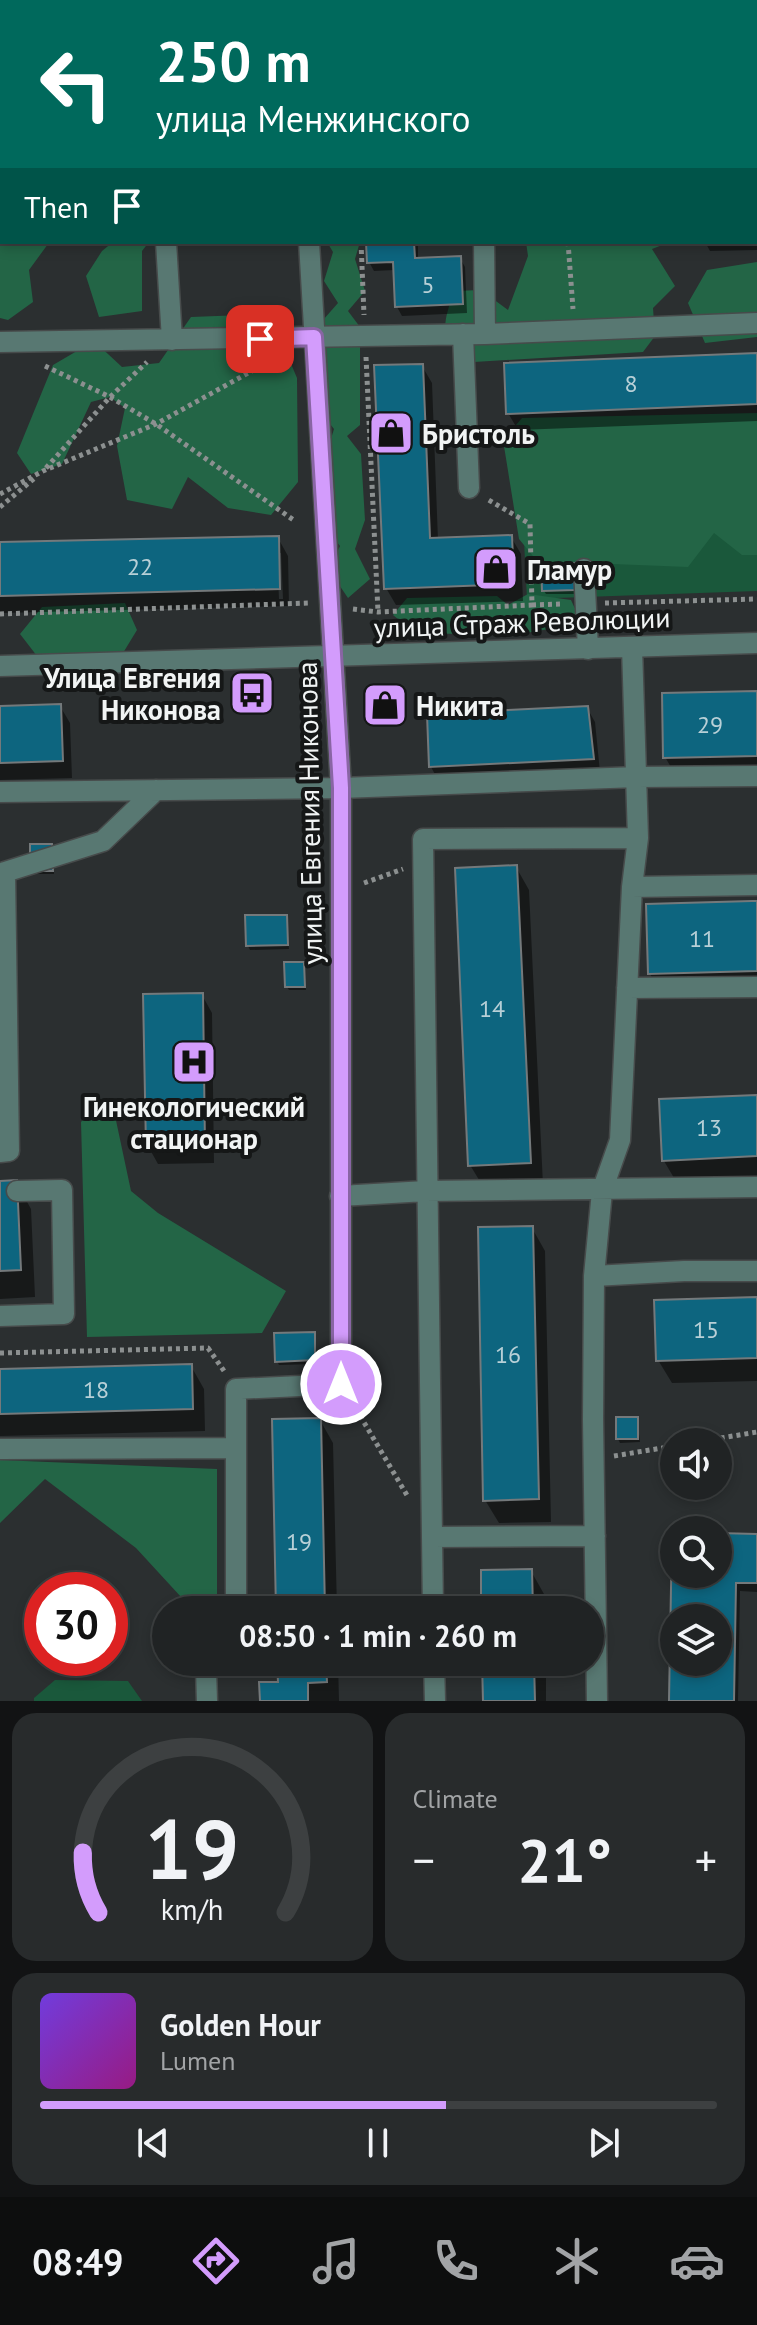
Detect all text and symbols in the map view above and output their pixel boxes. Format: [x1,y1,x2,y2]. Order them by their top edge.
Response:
text: 250 m [156,25,311,97]
icon: left [24,32,128,136]
text: улица Менжинского [156,95,471,142]
icon: arrive [105,184,149,228]
text: Then [24,187,89,226]
house number: 5 [421,269,435,300]
pin [226,305,294,373]
icon: arrive [238,317,282,361]
house number: 8 [624,368,638,399]
shop icon: Бристоль [367,409,415,457]
place label: Бристоль [422,415,535,452]
shop icon: Гламур [472,545,520,593]
house number: 22 [127,551,153,582]
place label: Гламур [527,551,612,588]
street label: улица Страж Революции [373,598,671,646]
place label: Улица Евгения Никонова [43,659,221,728]
street label: улица Евгения Никонова [288,661,330,965]
bus stop icon: Улица Евгения Никонова [228,669,276,717]
shop icon: Никита [361,681,409,729]
place label: Никита [416,687,504,724]
house number: 29 [697,709,723,740]
house number: 11 [689,923,715,954]
house number: 14 [479,993,505,1024]
hospital icon: Гинекологический стационар [170,1038,218,1086]
place label: Гинекологический стационар [83,1088,305,1157]
house number: 13 [696,1112,722,1143]
house number: 15 [693,1314,719,1345]
house number: 16 [495,1339,521,1370]
position arrow [299,1342,383,1426]
house number: 18 [83,1374,109,1405]
map controls [660,1428,732,1676]
button: sound [660,1428,732,1500]
button: search [660,1516,732,1588]
house number: 19 [286,1526,312,1557]
speed limit sign: 30 [24,1572,128,1676]
button: layers [660,1604,732,1676]
text: 08:50 · 1 min · 260 m [239,1616,517,1655]
text: Climate [413,1782,498,1815]
text: 19 [145,1794,239,1902]
text: 21° [518,1821,612,1899]
text: − [413,1831,435,1888]
text: + [695,1831,717,1888]
text: km/h [161,1891,224,1928]
text: Golden Hour [160,2005,321,2044]
text: Lumen [160,2044,235,2077]
icon: previous [131,2121,175,2165]
icon: pause [356,2121,400,2165]
icon: next [582,2121,626,2165]
icon: directions [188,2233,244,2289]
icon: music [308,2233,364,2289]
icon: phone [428,2233,484,2289]
icon: climate [549,2233,605,2289]
icon: car [669,2233,725,2289]
text: 08:49 [32,2238,123,2285]

